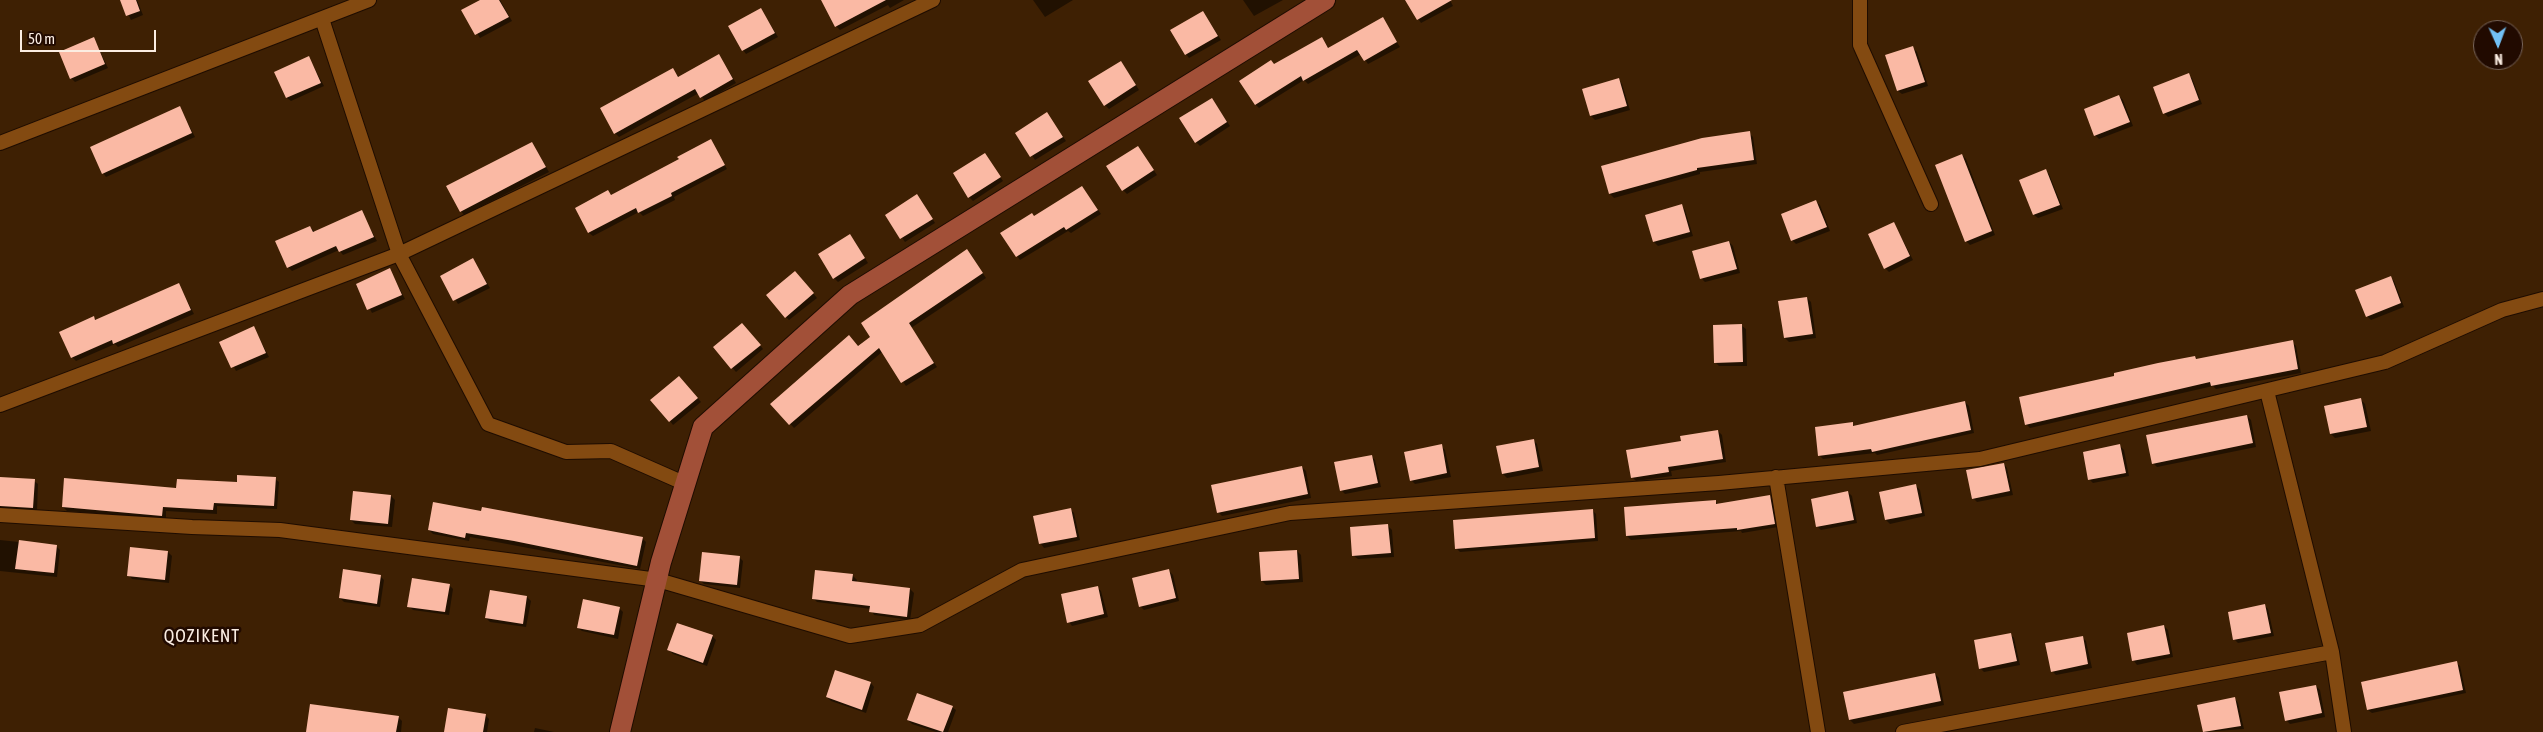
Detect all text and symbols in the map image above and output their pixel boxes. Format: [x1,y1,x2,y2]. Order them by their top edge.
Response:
scale bar [22,20,159,52]
north arrow [2473,20,2523,70]
text: 50 m [28,30,55,47]
text: N [2494,51,2503,67]
district label: QOZIKENT [163,625,241,647]

